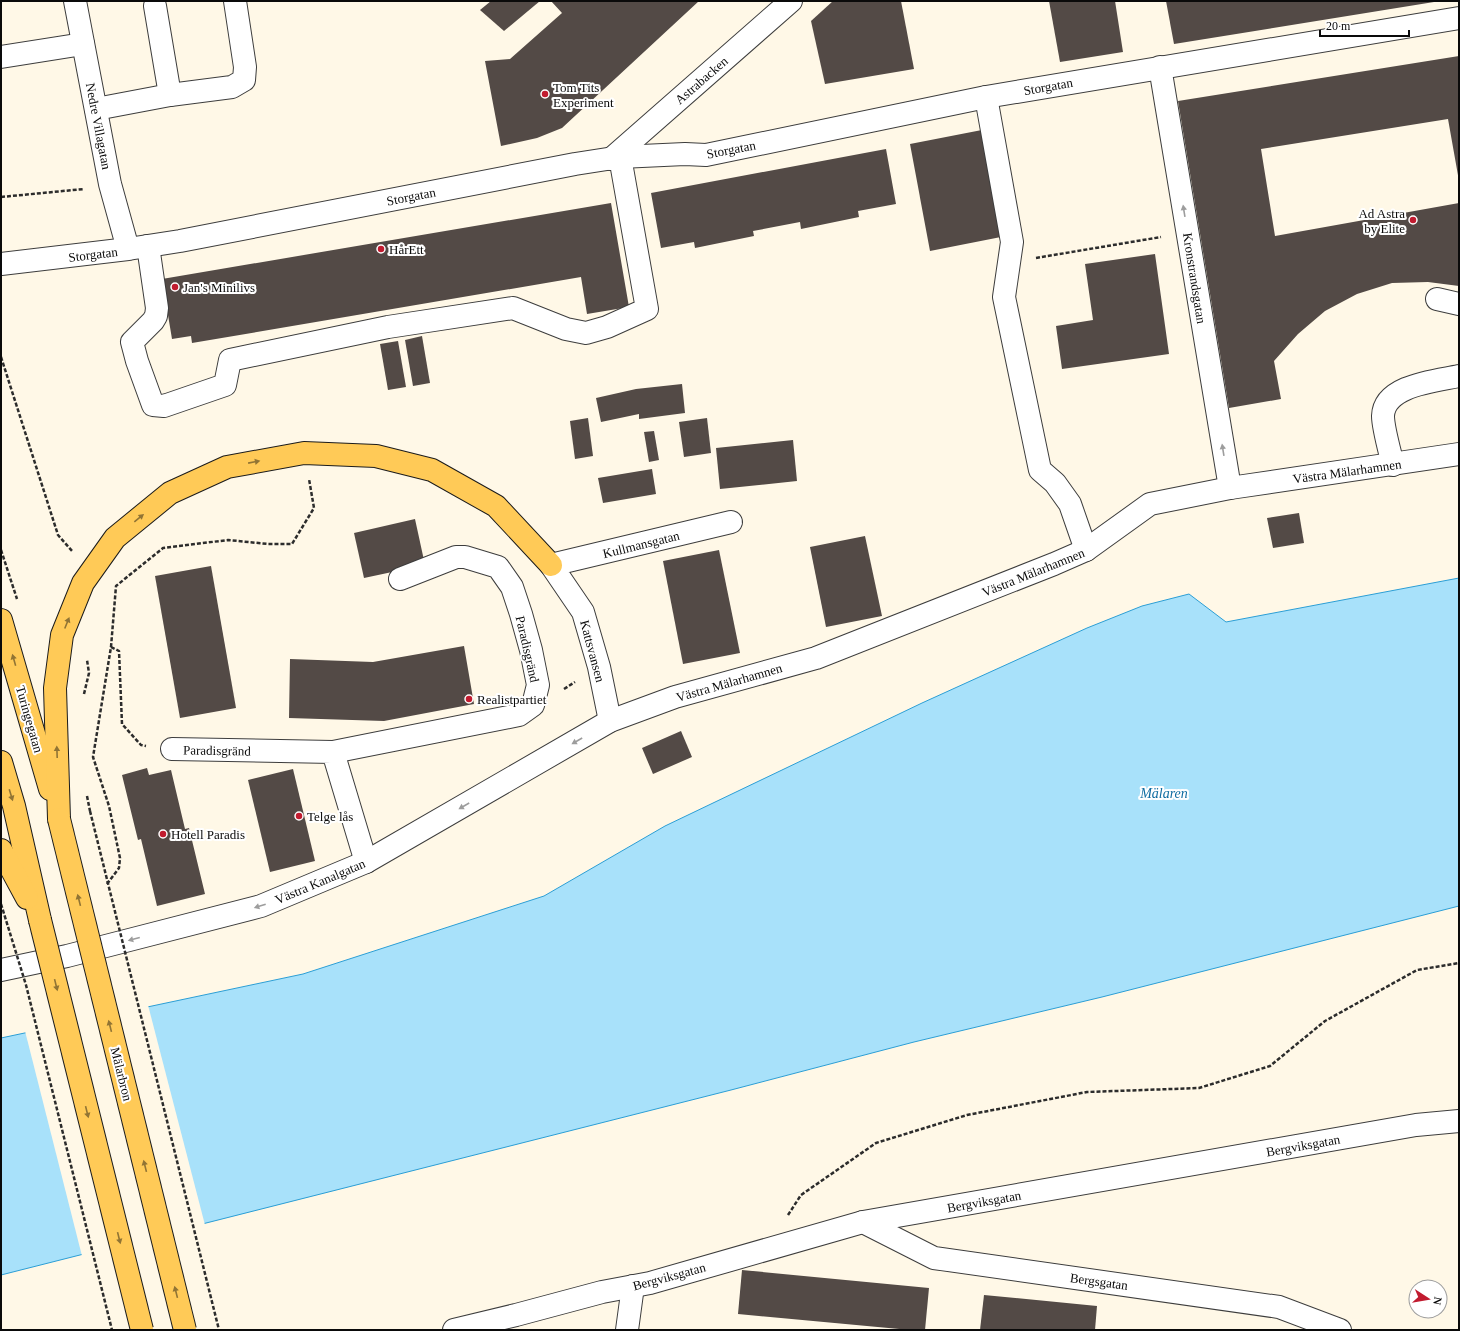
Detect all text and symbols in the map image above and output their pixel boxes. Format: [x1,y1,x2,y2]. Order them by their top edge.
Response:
scale bar [1320,12,1409,38]
text: 20 m [1326,19,1351,33]
street label: Astrabacken [672,53,731,107]
street label: Storgatan [1022,75,1074,98]
place label: Tom Tits Experiment [553,80,614,110]
street label: Nedre Villagatan [83,81,114,171]
marker: Tom Tits Experiment [540,89,550,99]
street label: Storgatan [705,137,757,162]
street label: Storgatan [385,184,437,209]
one-way arrow [1181,205,1187,217]
place label: Ad Astra by Elite [1358,206,1405,236]
marker: Ad Astra by Elite [1408,215,1418,225]
street label: Kronstrandsgatan [1180,232,1209,325]
place label: HårEtt [389,242,424,257]
street label: Storgatan [68,244,119,265]
marker: HårEtt [376,244,386,254]
place label: Jan's Minilivs [183,280,255,295]
marker: Jan's Minilivs [170,282,180,292]
one-way arrow [1220,444,1226,456]
street label: Västra Mälarhamnen [1292,456,1403,487]
one-way arrow [248,459,261,465]
one-way arrow [134,513,145,522]
street label: Kullmansgatan [601,528,682,561]
street label: Västra Mälarhamnen [980,545,1087,600]
street label: Paradisgränd [513,614,543,684]
one-way arrow [65,617,71,629]
street label: Kattsvansen [577,618,608,684]
one-way arrow [10,654,16,666]
street label: Västra Mälarhamnen [675,660,784,705]
street label: Turingegatan [13,684,46,755]
place label: Realistpartiet [477,692,547,707]
marker: Realistpartiet [464,694,474,704]
one-way arrow [571,737,582,744]
street label: Paradisgränd [183,742,252,759]
one-way arrow [54,745,60,758]
water label: Mälaren [1139,786,1188,801]
one-way arrow [8,790,14,802]
one-way arrow [458,802,470,809]
place label: Telge lås [307,809,353,824]
marker: Telge lås [294,811,304,821]
place label: Hotell Paradis [171,827,245,842]
marker: Hotell Paradis [158,829,168,839]
street label: Västra Kanalgatan [273,856,368,907]
one-way arrow [76,894,82,906]
one-way arrow [253,903,265,909]
one-way arrow [128,936,140,942]
one-way arrow [53,979,59,992]
one-way arrow [107,1020,113,1032]
street label: Mälarbron [108,1046,136,1103]
one-way arrow [84,1106,90,1118]
street label: Bergviksgatan [1265,1132,1342,1159]
one-way arrow [141,1160,147,1172]
street label: Bergviksgatan [946,1188,1023,1215]
one-way arrow [116,1231,122,1244]
street label: Bergviksgatan [631,1259,708,1293]
street label: Bergsgatan [1069,1270,1129,1293]
north arrow [1408,1279,1448,1319]
one-way arrow [172,1286,178,1298]
text: N [1431,1296,1444,1306]

